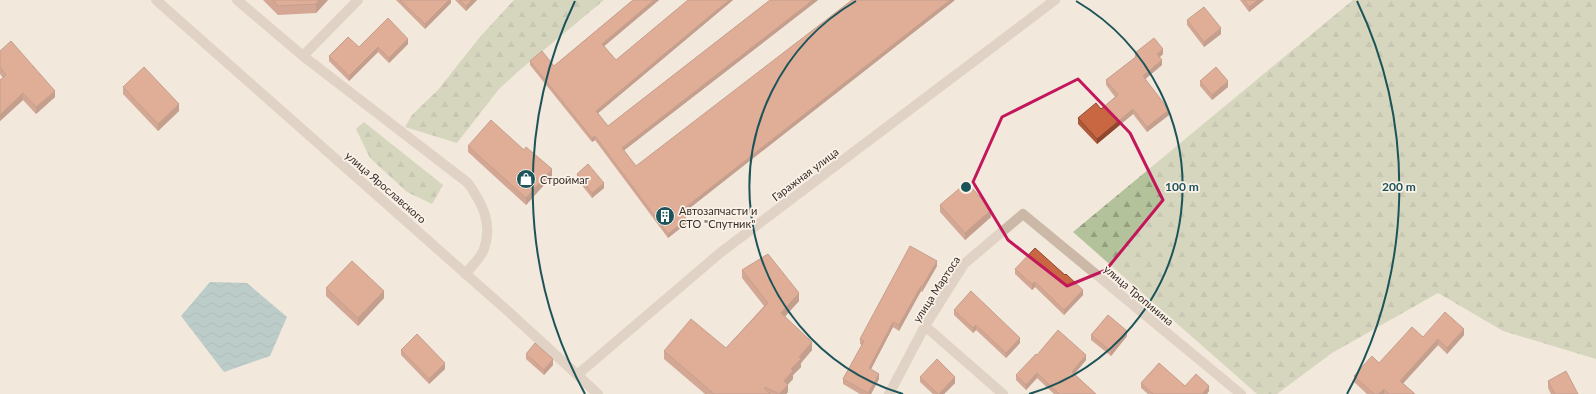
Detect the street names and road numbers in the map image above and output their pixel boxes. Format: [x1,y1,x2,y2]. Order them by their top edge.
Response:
street label: Гаражная улица [769,145,841,203]
street label: улица Ярославского [343,148,429,226]
street label: улица Мартоса [910,253,962,325]
street label: улица Тропинина [1101,262,1177,328]

